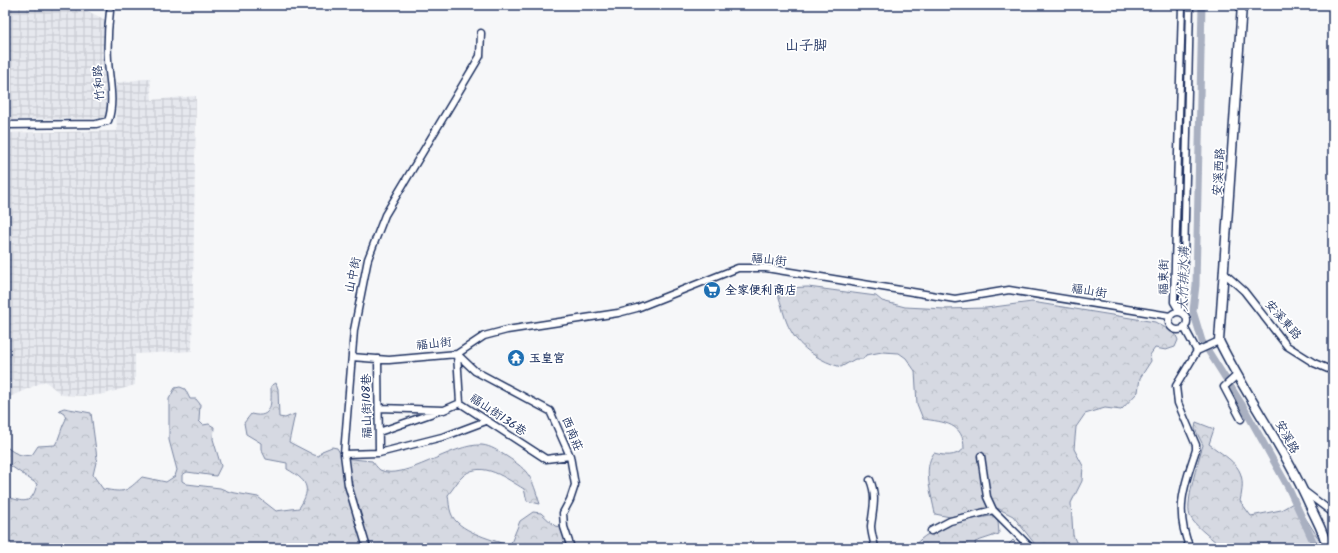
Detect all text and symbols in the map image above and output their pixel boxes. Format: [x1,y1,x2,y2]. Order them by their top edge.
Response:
district label: 山子脚 [785,35,827,57]
street label: 竹和路 [88,64,110,102]
street label: 安溪西路 [1208,147,1230,197]
water label: 大竹排水溝 [1173,245,1195,312]
street label: 福山街 [750,249,788,271]
street label: 山中街 [340,255,366,295]
street label: 福東街 [1154,259,1174,295]
street label: 福山街 [1070,279,1108,303]
supermarket icon: 全家便利商店 [702,280,722,300]
place label: 全家便利商店 [725,281,797,300]
street label: 安溪東路 [1260,296,1306,344]
street label: 福山街 [415,333,453,355]
temple icon: 玉皇宮 [506,348,526,368]
place label: 玉皇宮 [529,349,565,368]
street label: 福山街108巷 [357,373,377,439]
street label: 福山街136巷 [466,389,530,441]
street label: 西南莊 [556,414,588,454]
street label: 安溪路 [1270,417,1304,457]

